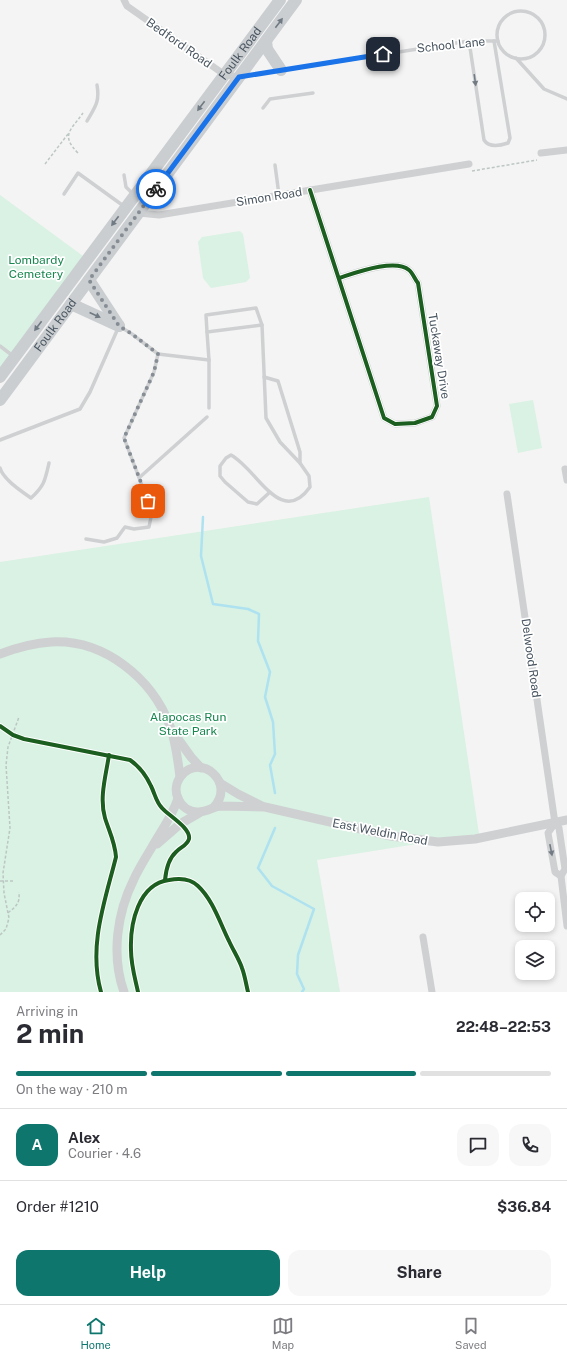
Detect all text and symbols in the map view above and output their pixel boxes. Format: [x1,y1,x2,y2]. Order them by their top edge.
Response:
street label: Bedford Road [144,15,214,71]
one-way arrow [275,18,283,29]
street label: Foulk Road [216,24,265,83]
street label: School Lane [416,34,486,56]
pin [366,37,400,71]
icon: home [372,43,394,65]
one-way arrow [472,74,478,86]
one-way arrow [198,101,206,111]
courier [136,169,176,209]
icon: bike [145,178,167,200]
street label: Simon Road [235,185,303,209]
one-way arrow [111,216,119,227]
park label: Lombardy Cemetery [8,253,64,281]
street label: Foulk Road [31,296,80,355]
one-way arrow [89,312,100,318]
street label: Tuckaway Drive [425,312,453,400]
one-way arrow [34,320,42,331]
pin [131,484,165,518]
icon: bag [137,490,159,512]
street label: Delwood Road [519,618,543,698]
park label: Alapocas Run State Park [150,710,226,738]
street label: East Weldin Road [331,816,429,848]
one-way arrow [548,844,554,856]
map controls [515,892,555,980]
button: locate [515,892,555,932]
button: layers [515,940,555,980]
text: Arriving in [16,1004,78,1019]
text: 2 min [16,1018,84,1049]
text: 22:48–22:53 [456,1018,551,1035]
text: On the way · 210 m [16,1082,128,1097]
button: chat [457,1124,499,1166]
button: phone [509,1124,551,1166]
text: Alex [68,1129,100,1146]
text: A [32,1136,42,1153]
text: Courier · 4.6 [68,1146,141,1161]
text: Order #1210 [16,1198,99,1215]
text: $36.84 [497,1198,551,1215]
button: Help [16,1250,280,1296]
button: Share [288,1250,551,1296]
tab: Home [80,1315,111,1351]
tab: Map [272,1315,294,1351]
tab: Saved [455,1315,487,1351]

